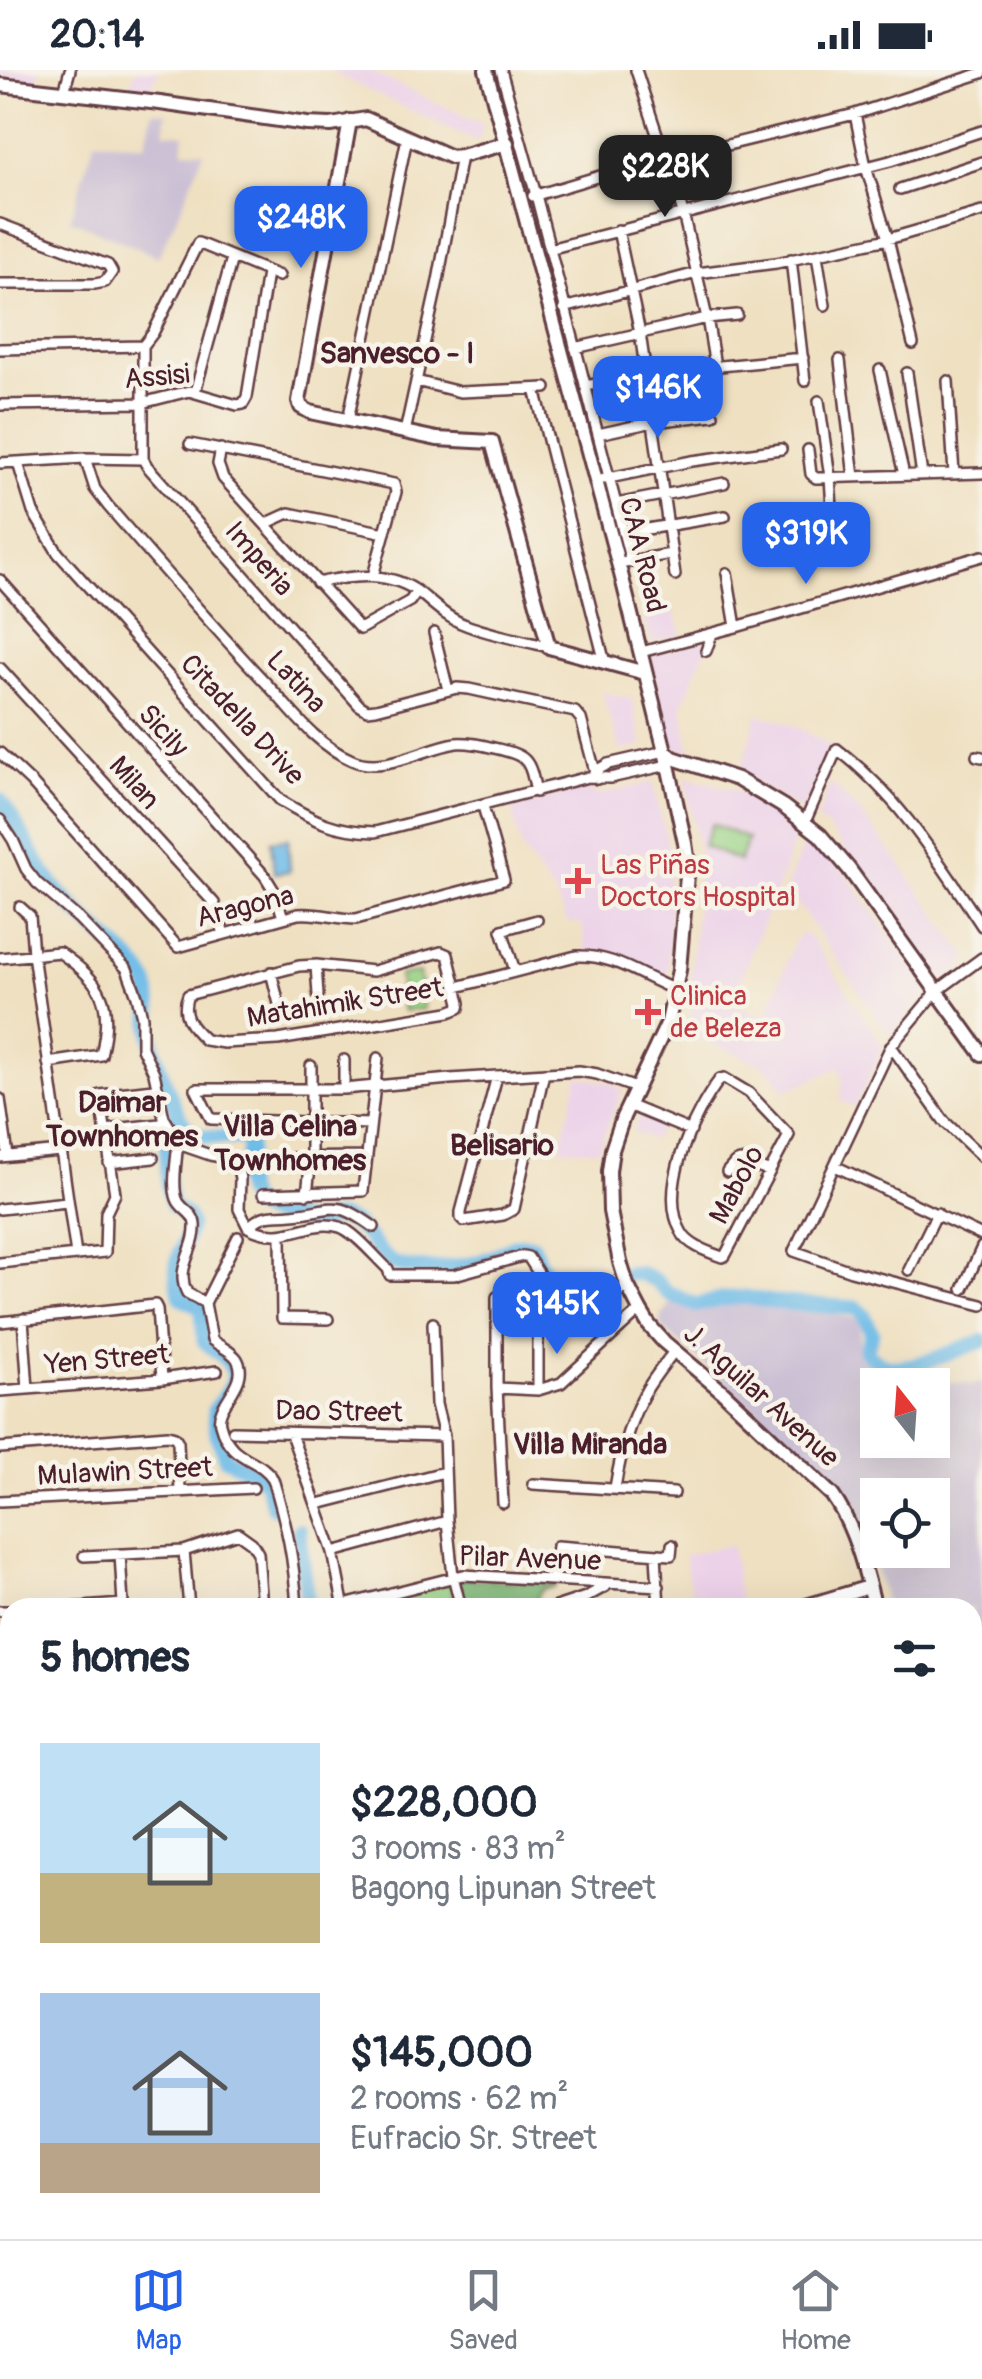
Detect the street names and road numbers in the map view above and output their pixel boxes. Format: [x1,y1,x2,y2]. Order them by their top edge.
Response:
street label: Assisi [123,357,191,397]
street label: CAA Road [611,494,673,616]
street label: Imperia [217,514,301,604]
street label: Latina [258,643,334,721]
street label: Citadella Drive [172,647,312,793]
street label: Sicily [130,697,196,765]
street label: Milan [101,749,167,817]
street label: Aragona [193,878,297,936]
street label: Matahimik Street [245,970,446,1036]
street label: Mabolo [702,1140,772,1230]
street label: J. Aguilar Avenue [676,1317,846,1475]
street label: Yen Street [43,1337,171,1383]
street label: Dao Street [275,1393,404,1431]
street label: Mulawin Street [37,1450,214,1494]
street label: Pilar Avenue [458,1539,602,1579]

